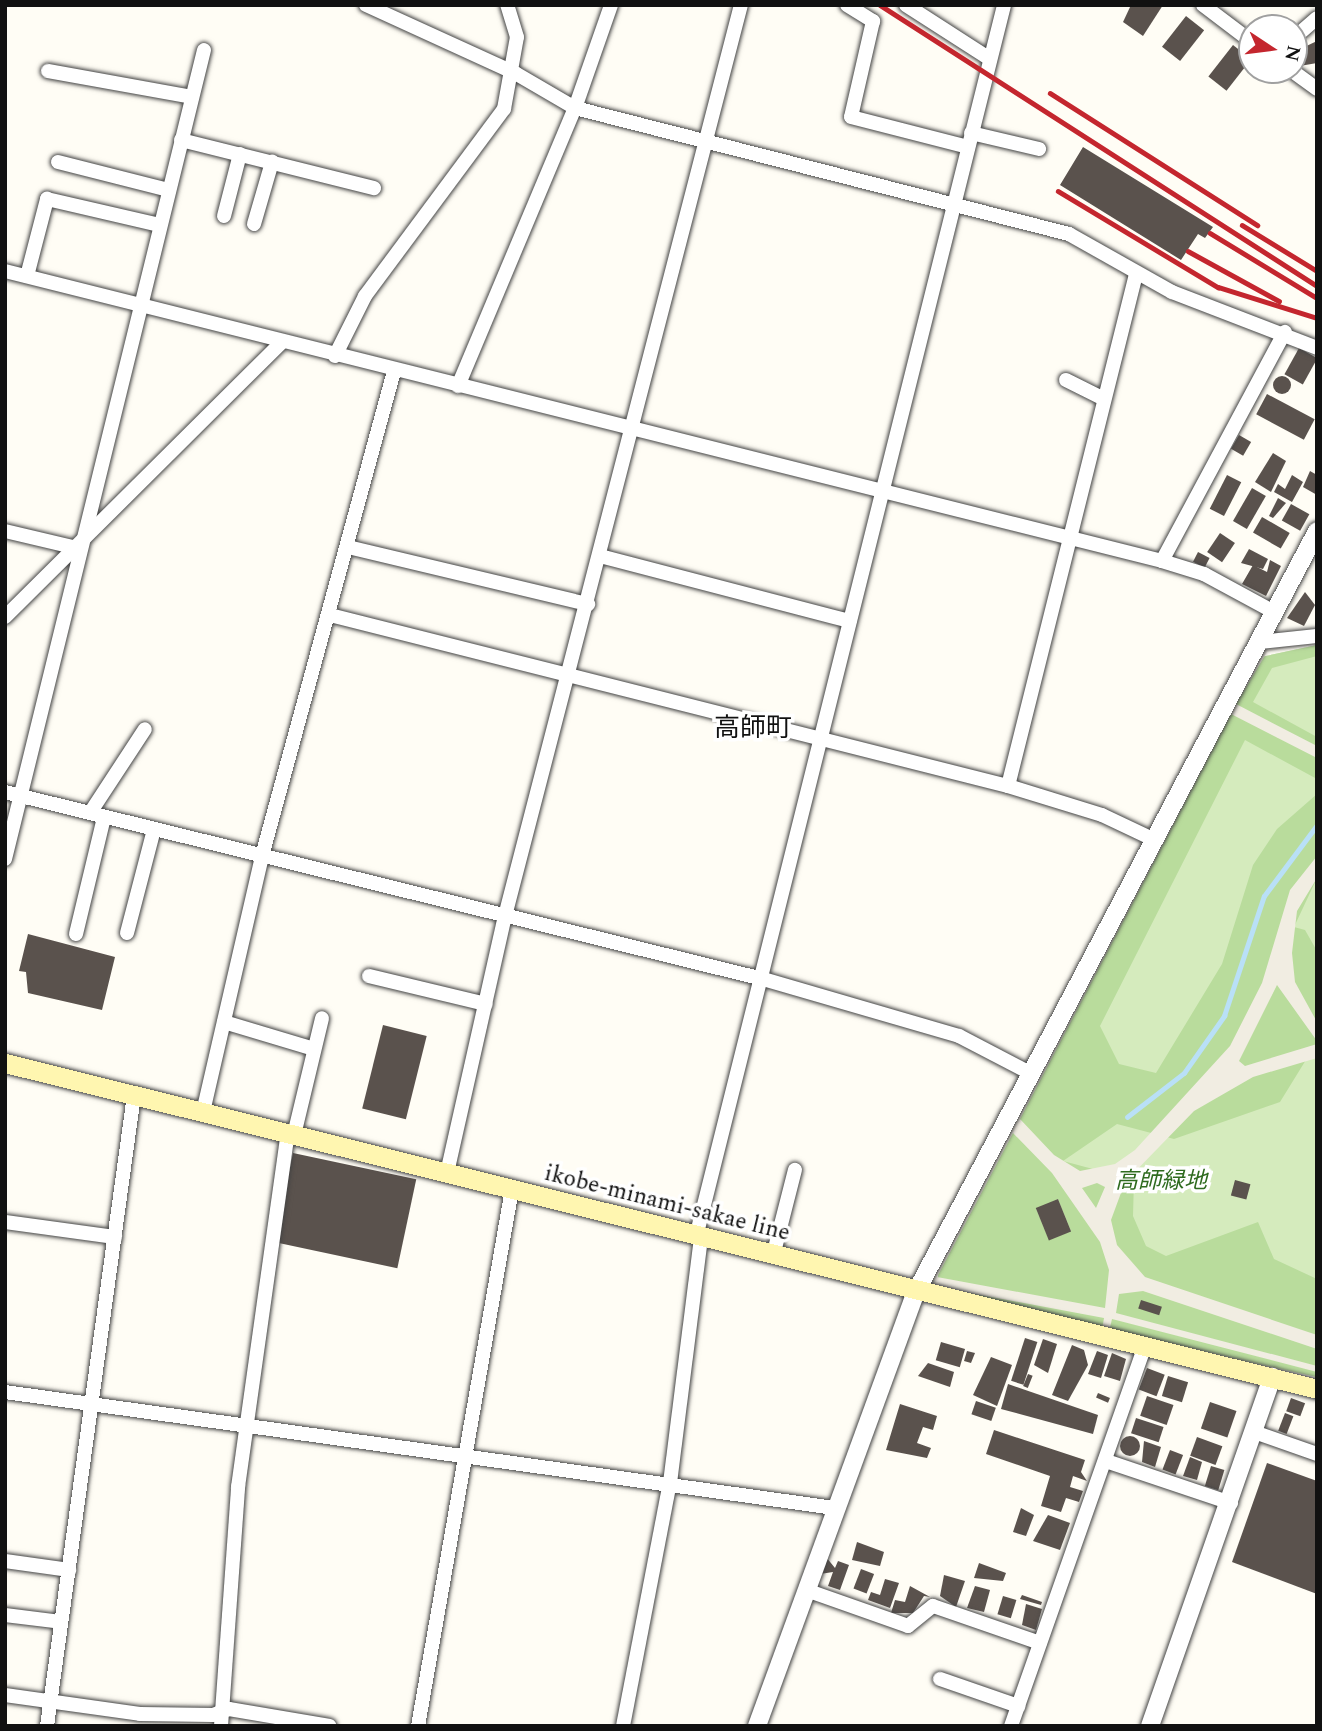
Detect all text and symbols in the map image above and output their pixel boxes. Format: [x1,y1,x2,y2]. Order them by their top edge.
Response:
north arrow [1238,14,1308,84]
text: N [1276,43,1308,64]
district label: 高師町 [714,713,792,745]
street label: ikobe-minami-sakae line [541,1160,793,1248]
park label: 高師緑地 [1115,1168,1207,1196]

